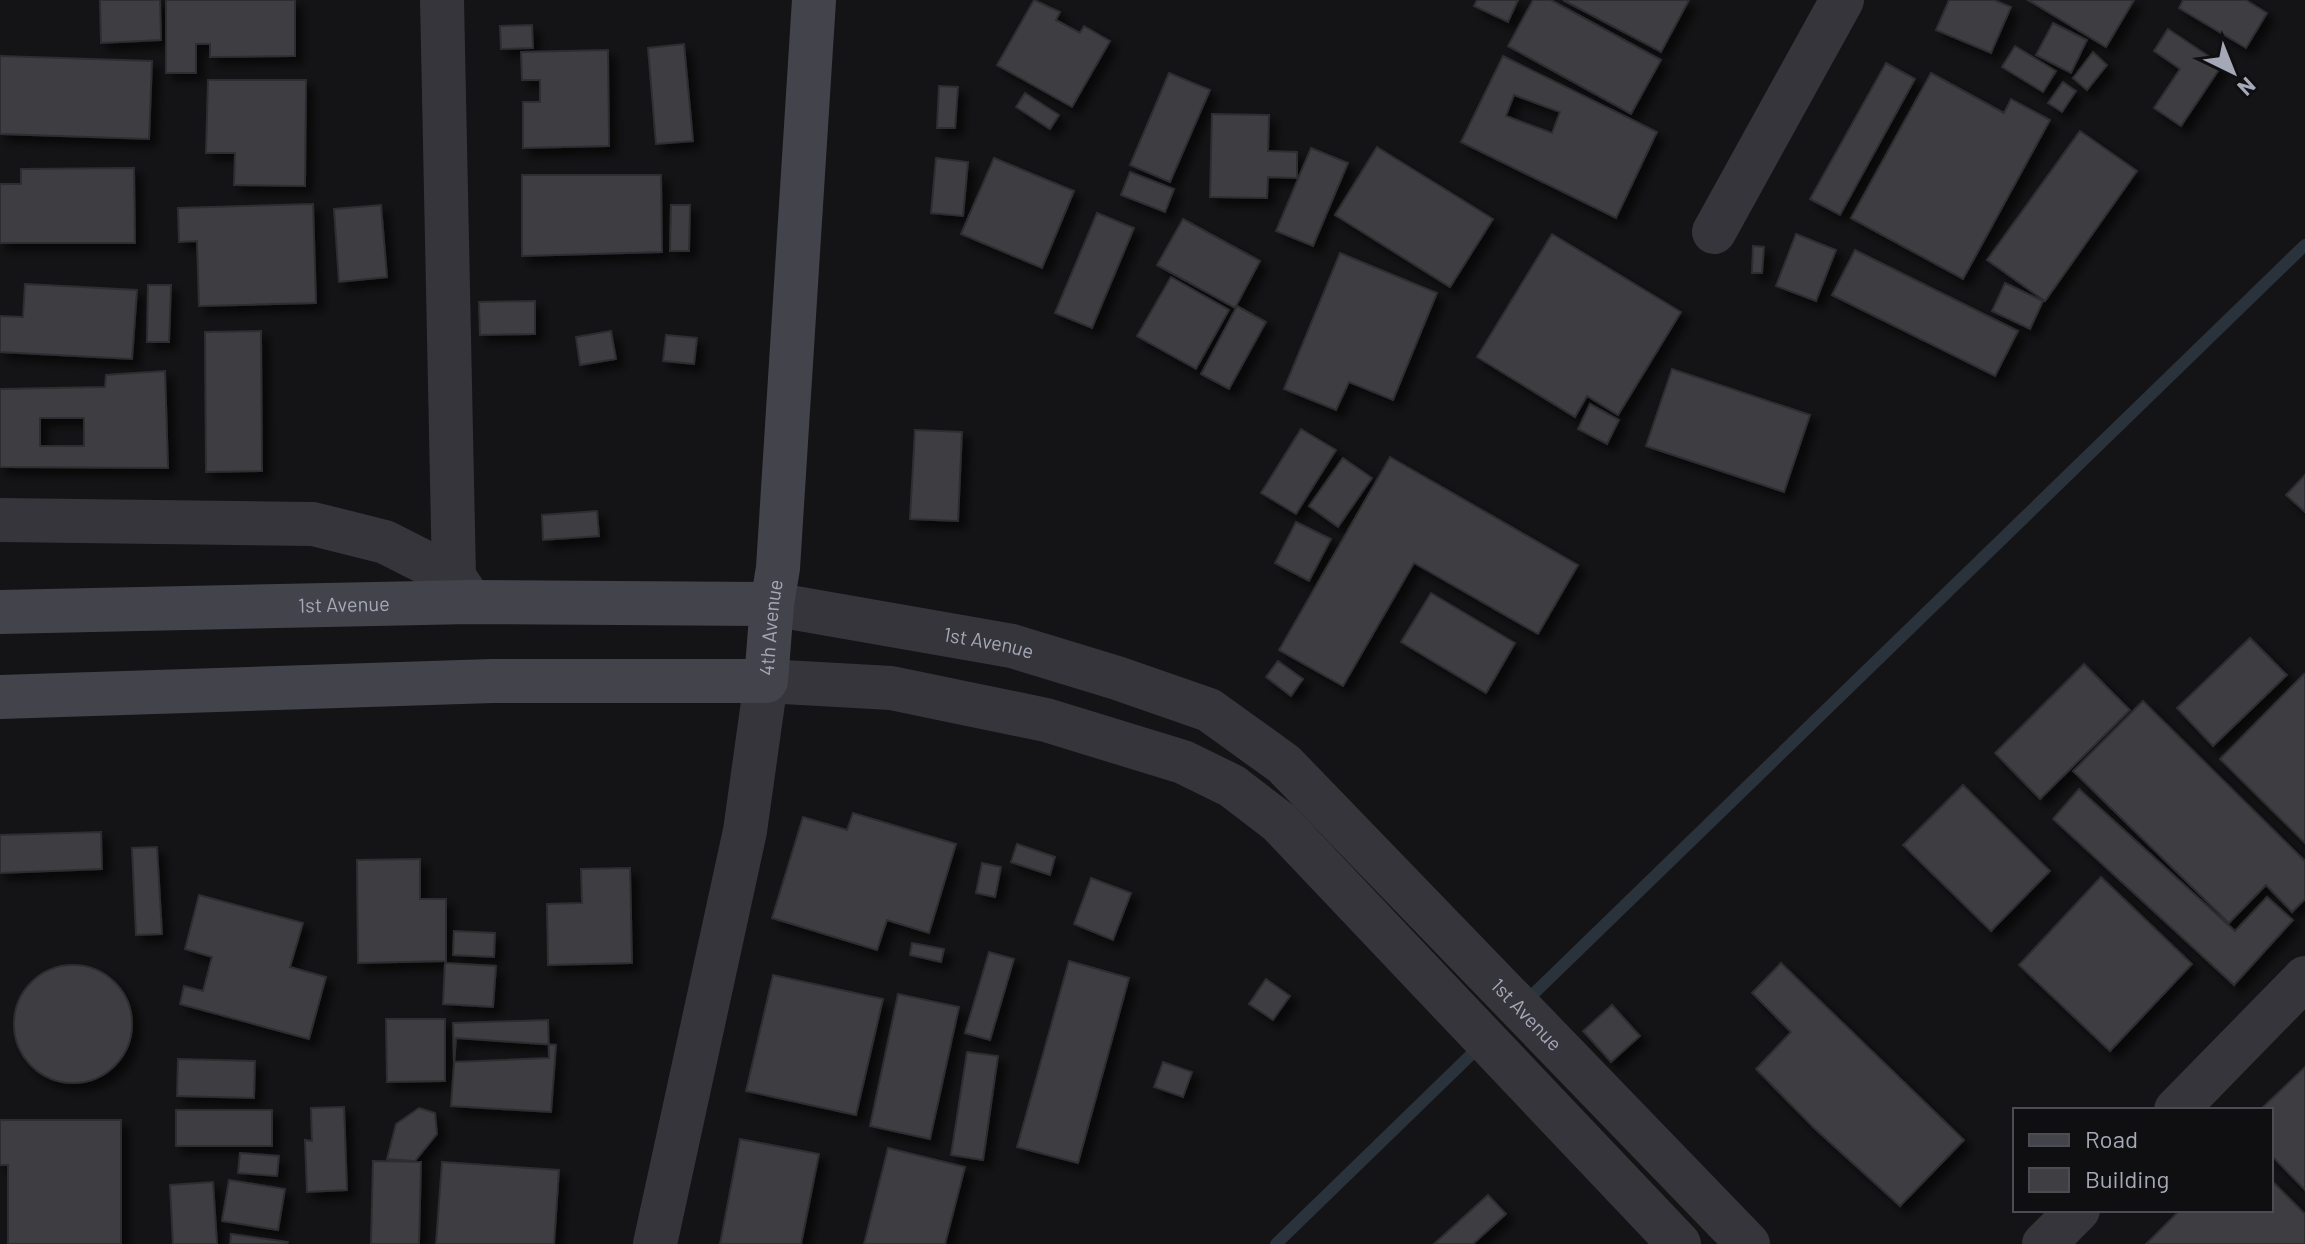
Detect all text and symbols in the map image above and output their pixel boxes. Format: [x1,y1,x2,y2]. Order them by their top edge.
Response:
north arrow [2193,32,2273,112]
text: N [2233,73,2262,102]
street label: 4th Avenue [753,577,787,676]
street label: 1st Avenue [298,591,390,617]
street label: 1st Avenue [942,621,1037,663]
street label: 1st Avenue [1487,973,1568,1055]
legend [2013,1108,2273,1212]
text: Road [2085,1124,2138,1153]
text: Building [2085,1164,2169,1193]

